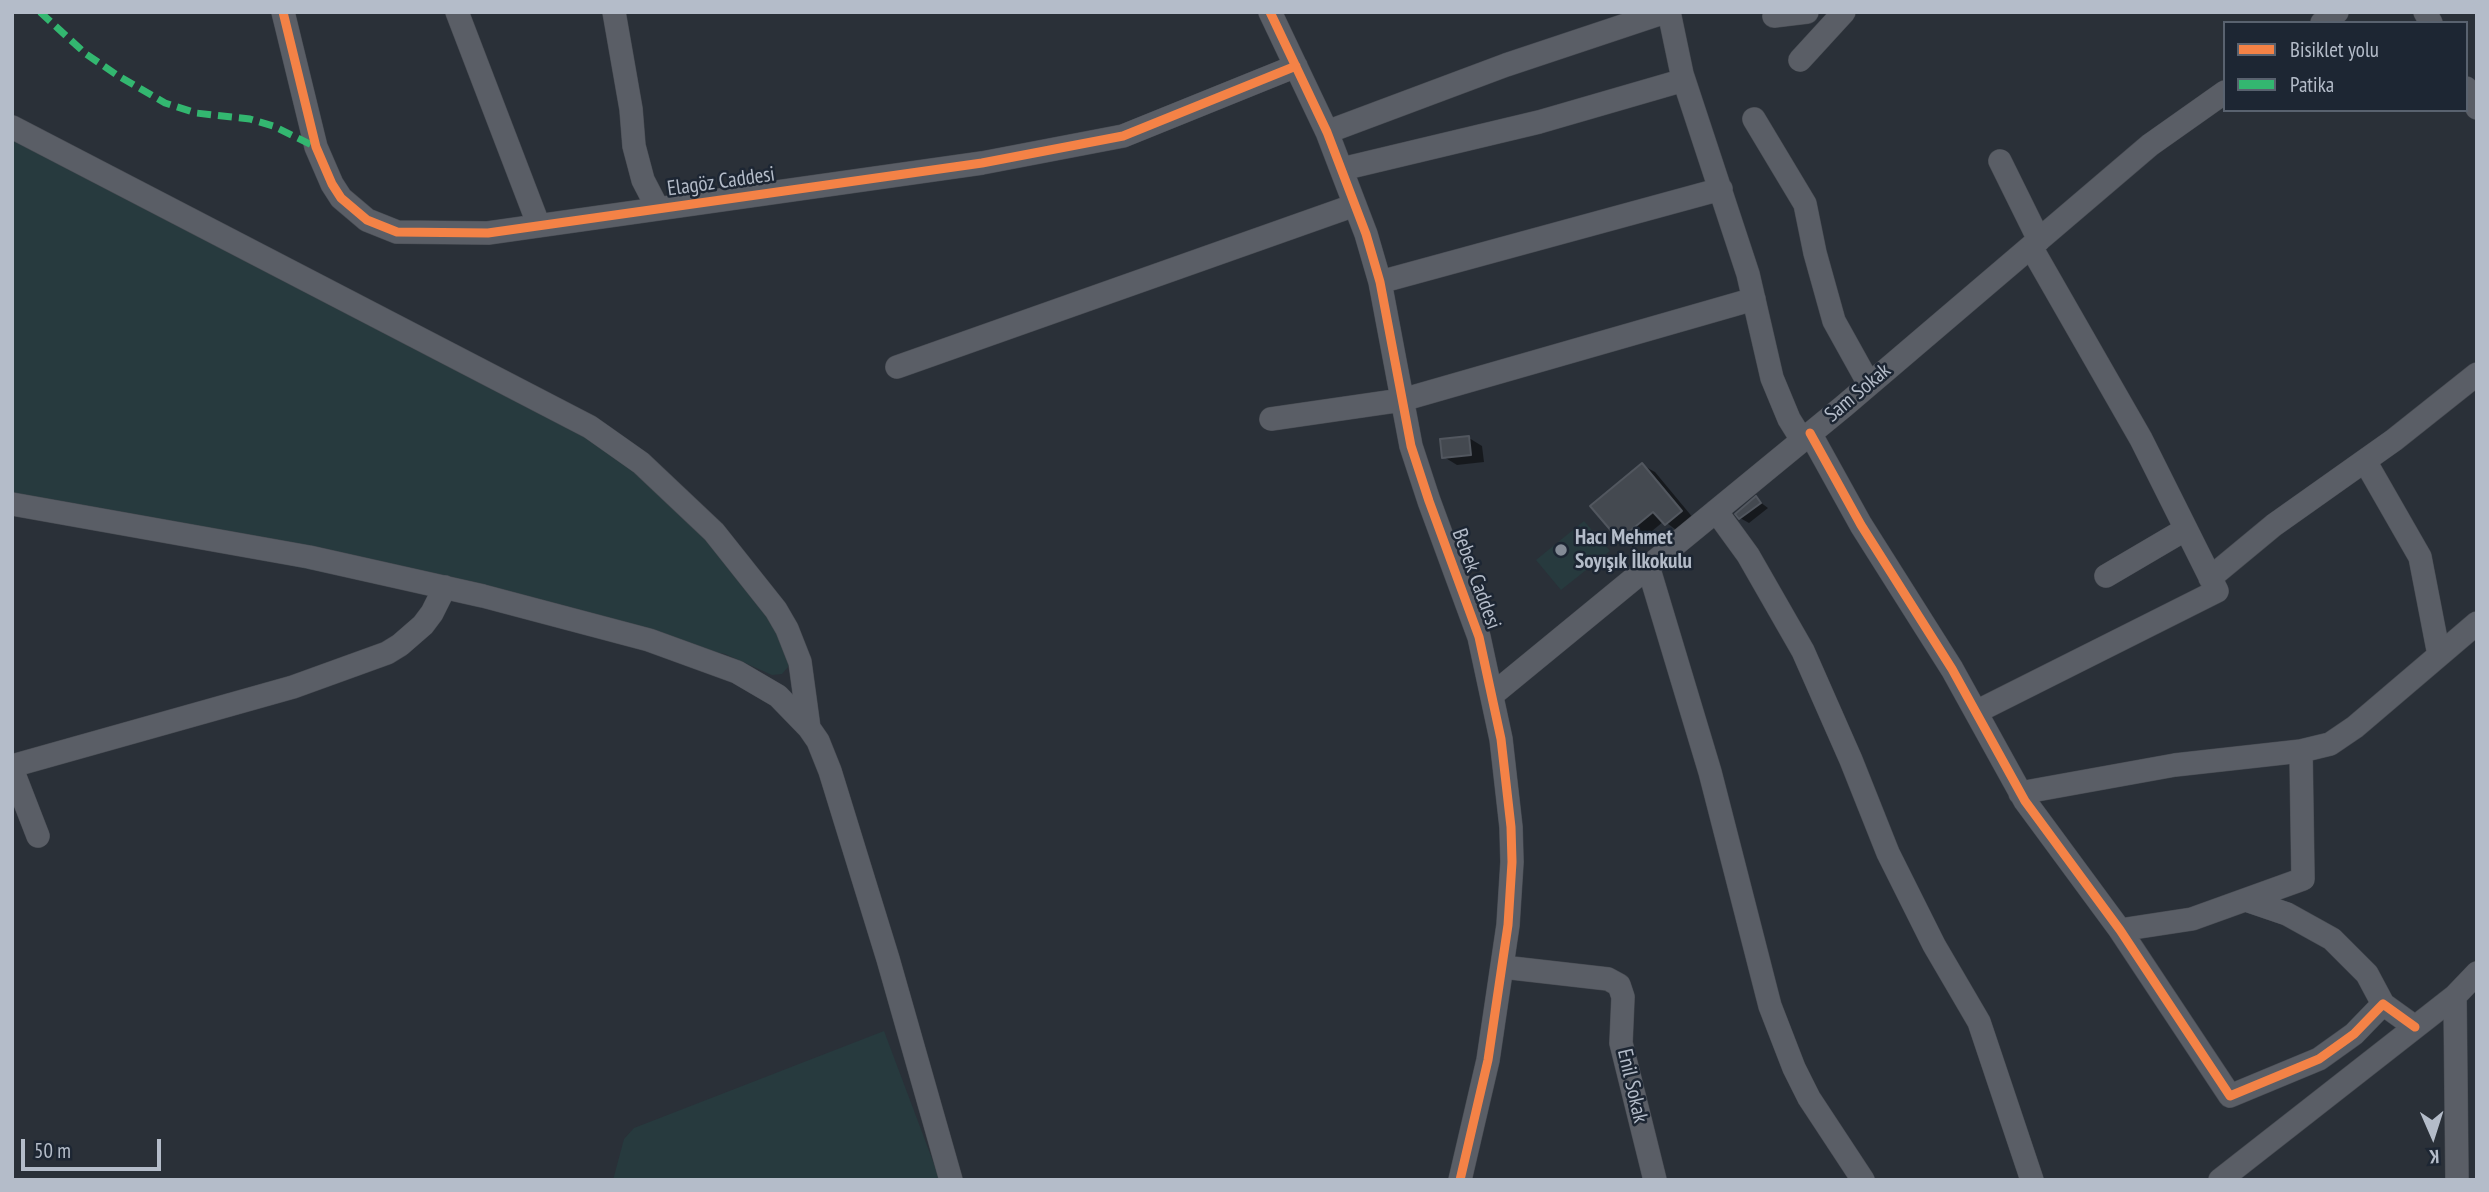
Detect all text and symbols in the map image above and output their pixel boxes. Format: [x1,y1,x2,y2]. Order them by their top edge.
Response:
legend [2223,21,2468,112]
text: Bisiklet yolu [2290,36,2379,63]
text: Patika [2290,71,2334,98]
street label: Elagöz Caddesi [666,162,776,202]
street label: Sam Sokak [1820,358,1896,428]
street label: Bebek Caddesi [1446,525,1506,633]
place label: Hacı Mehmet Soyışık İlkokulu [1575,525,1692,575]
marker: Hacı Mehmet Soyışık İlkokulu [1553,542,1569,558]
street label: Enil Sokak [1611,1047,1653,1125]
north arrow [2398,1101,2468,1171]
scale bar [24,1126,164,1170]
text: 50 m [34,1137,71,1164]
text: K [2429,1145,2440,1169]

